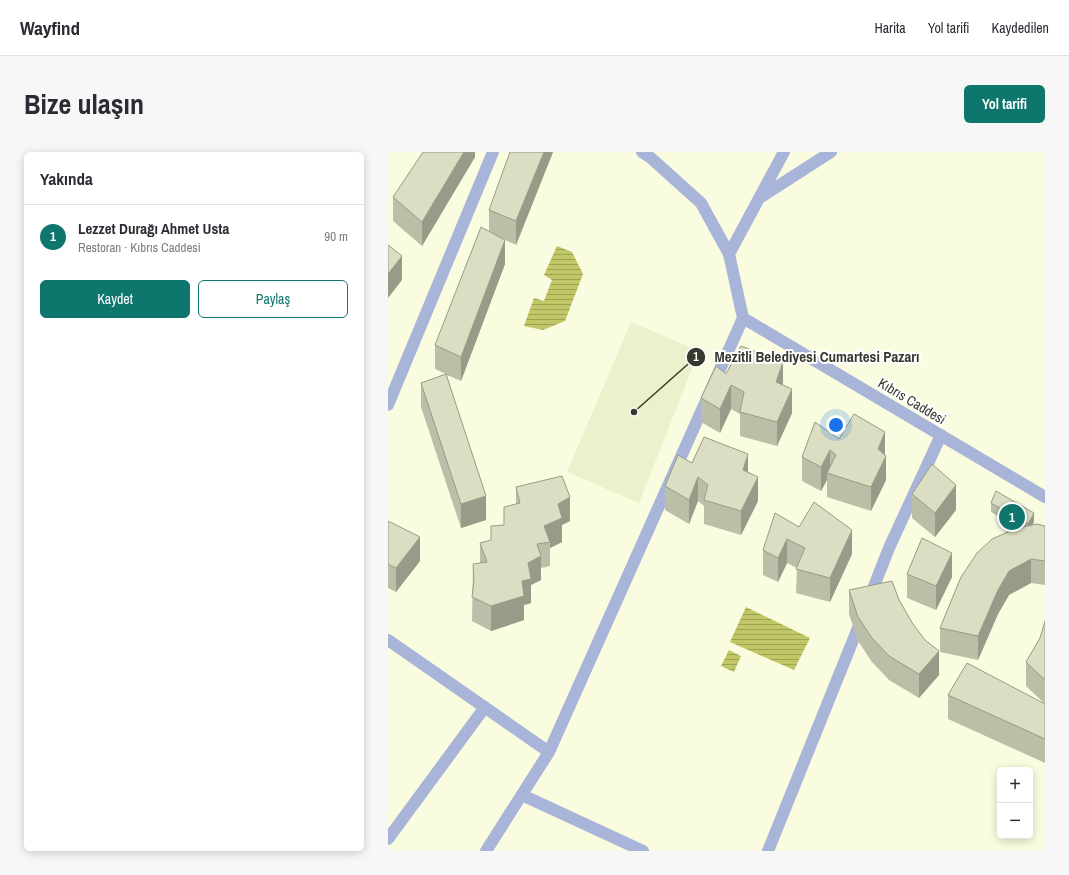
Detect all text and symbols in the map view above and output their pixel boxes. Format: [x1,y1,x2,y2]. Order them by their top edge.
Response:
text: Wayfind [20,15,80,41]
text: Harita [874,19,906,37]
text: Yol tarifi [928,19,970,37]
text: Kaydedilen [992,19,1049,37]
text: Bize ulaşın [24,85,144,123]
button: Yol tarifi [964,85,1045,123]
text: Yakında [40,167,93,190]
text: Lezzet Durağı Ahmet Usta [78,218,229,239]
text: 1 [50,228,56,245]
text: 90 m [324,228,348,245]
text: Restoran · Kıbrıs Caddesi [78,239,201,256]
button: Kaydet [40,280,190,318]
button: Paylaş [198,280,348,318]
callout: Mezitli Belediyesi Cumartesi Pazarı [686,343,927,370]
text: Mezitli Belediyesi Cumartesi Pazarı [714,346,920,367]
text: 1 [693,349,699,365]
street label: Kıbrıs Caddesi [875,374,949,428]
your location [826,415,846,435]
pin: 1 [999,502,1025,532]
map controls [997,767,1033,839]
button: + [997,767,1033,803]
button: − [997,803,1033,839]

